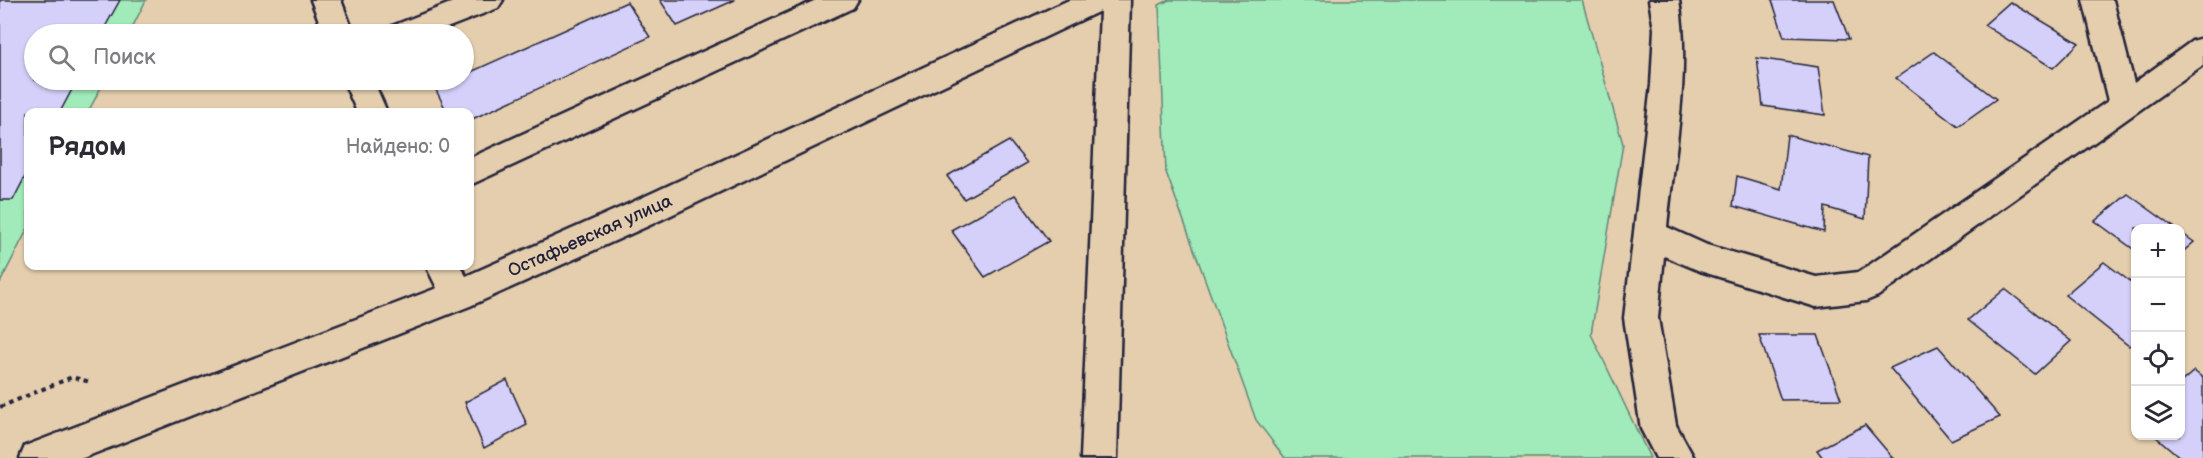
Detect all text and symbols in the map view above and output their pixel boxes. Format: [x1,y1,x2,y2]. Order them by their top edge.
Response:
search box [24,24,474,90]
icon: search [45,41,78,74]
text: Поиск [93,44,156,71]
text: Рядом [48,132,126,163]
text: Найдено: 0 [346,135,450,159]
street label: Остафьевская улица [505,190,676,282]
map controls [2131,224,2185,440]
button: + [2131,224,2185,278]
button: − [2131,278,2185,332]
button: locate [2131,332,2185,386]
button: layers [2131,386,2185,440]

